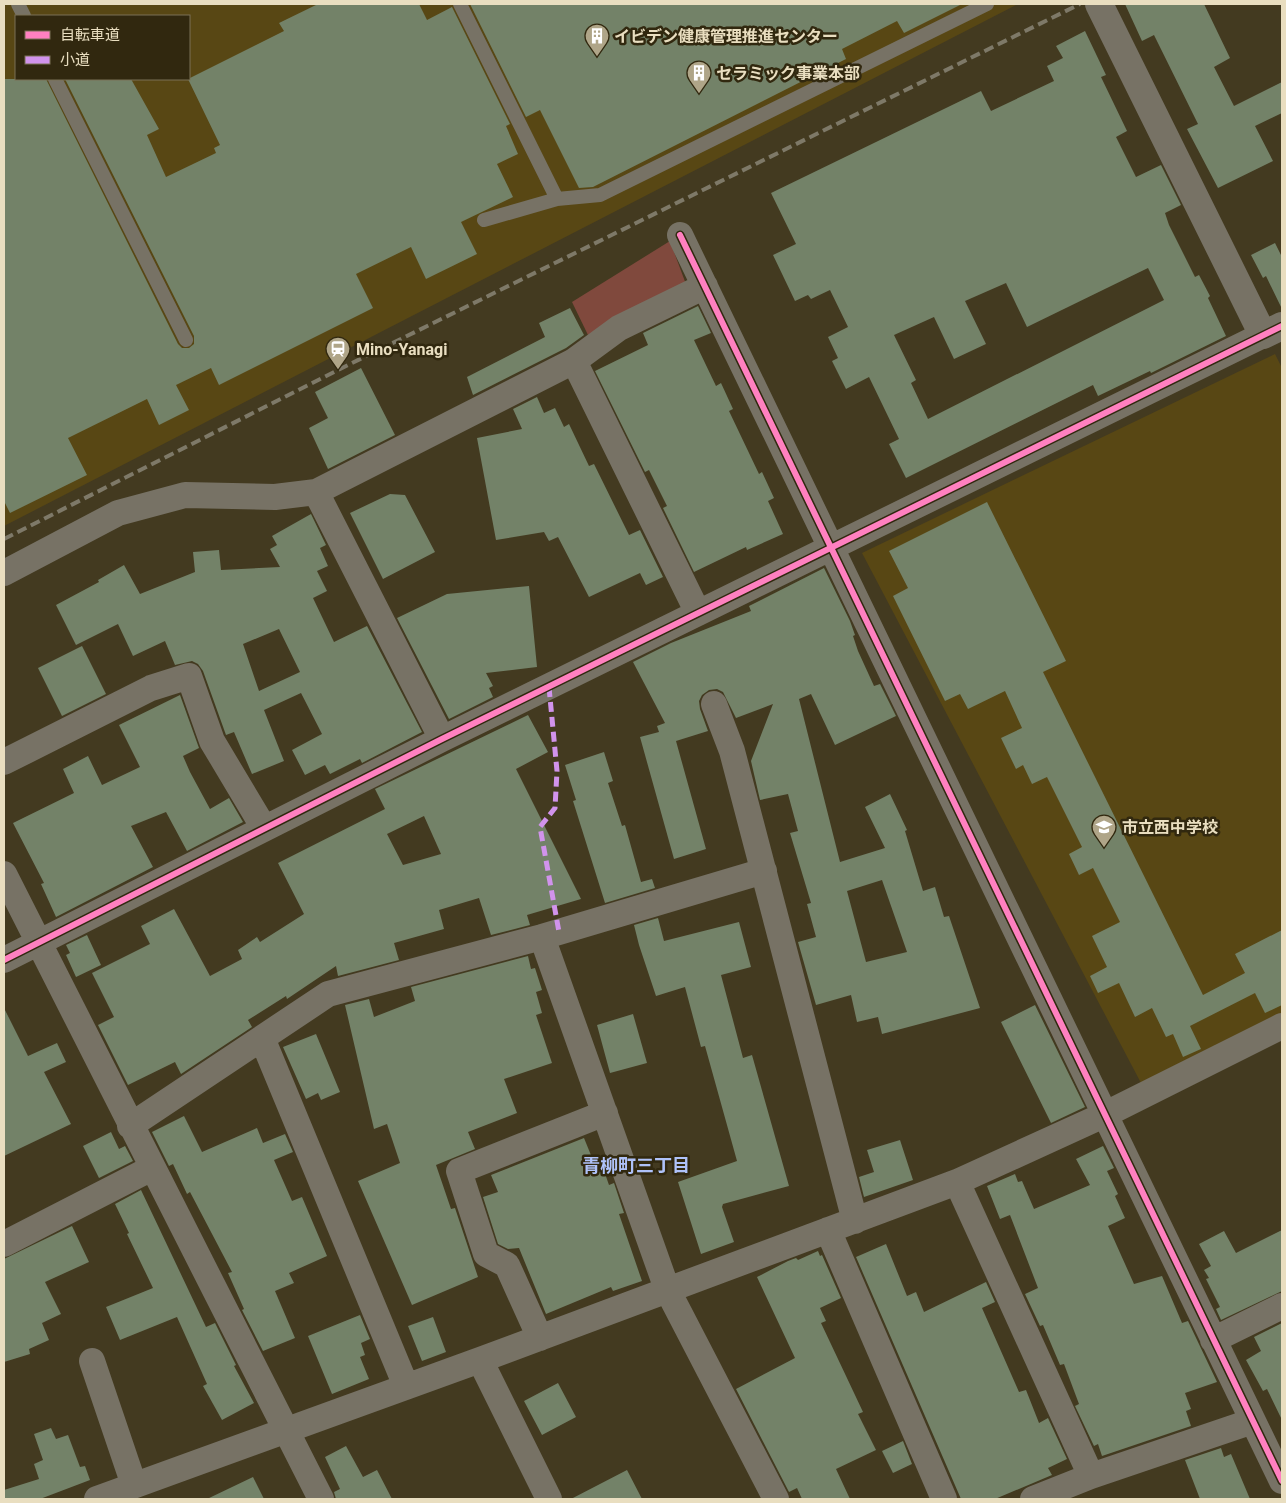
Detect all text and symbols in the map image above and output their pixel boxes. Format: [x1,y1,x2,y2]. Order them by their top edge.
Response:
legend [15,15,190,80]
building icon: イビデン健康管理推進センター [584,23,610,57]
text: 自転車道 [60,26,120,44]
place label: イビデン健康管理推進センター [614,27,838,46]
text: 小道 [60,51,90,69]
building icon: セラミック事業本部 [686,60,712,94]
place label: セラミック事業本部 [716,64,860,83]
station icon: Mino-Yanagi [325,336,351,370]
place label: Mino-Yanagi [356,340,447,359]
school or university icon: 市立西中学校 [1091,814,1117,848]
place label: 市立西中学校 [1122,818,1218,837]
district label: 青柳町三丁目 [582,1155,690,1176]

